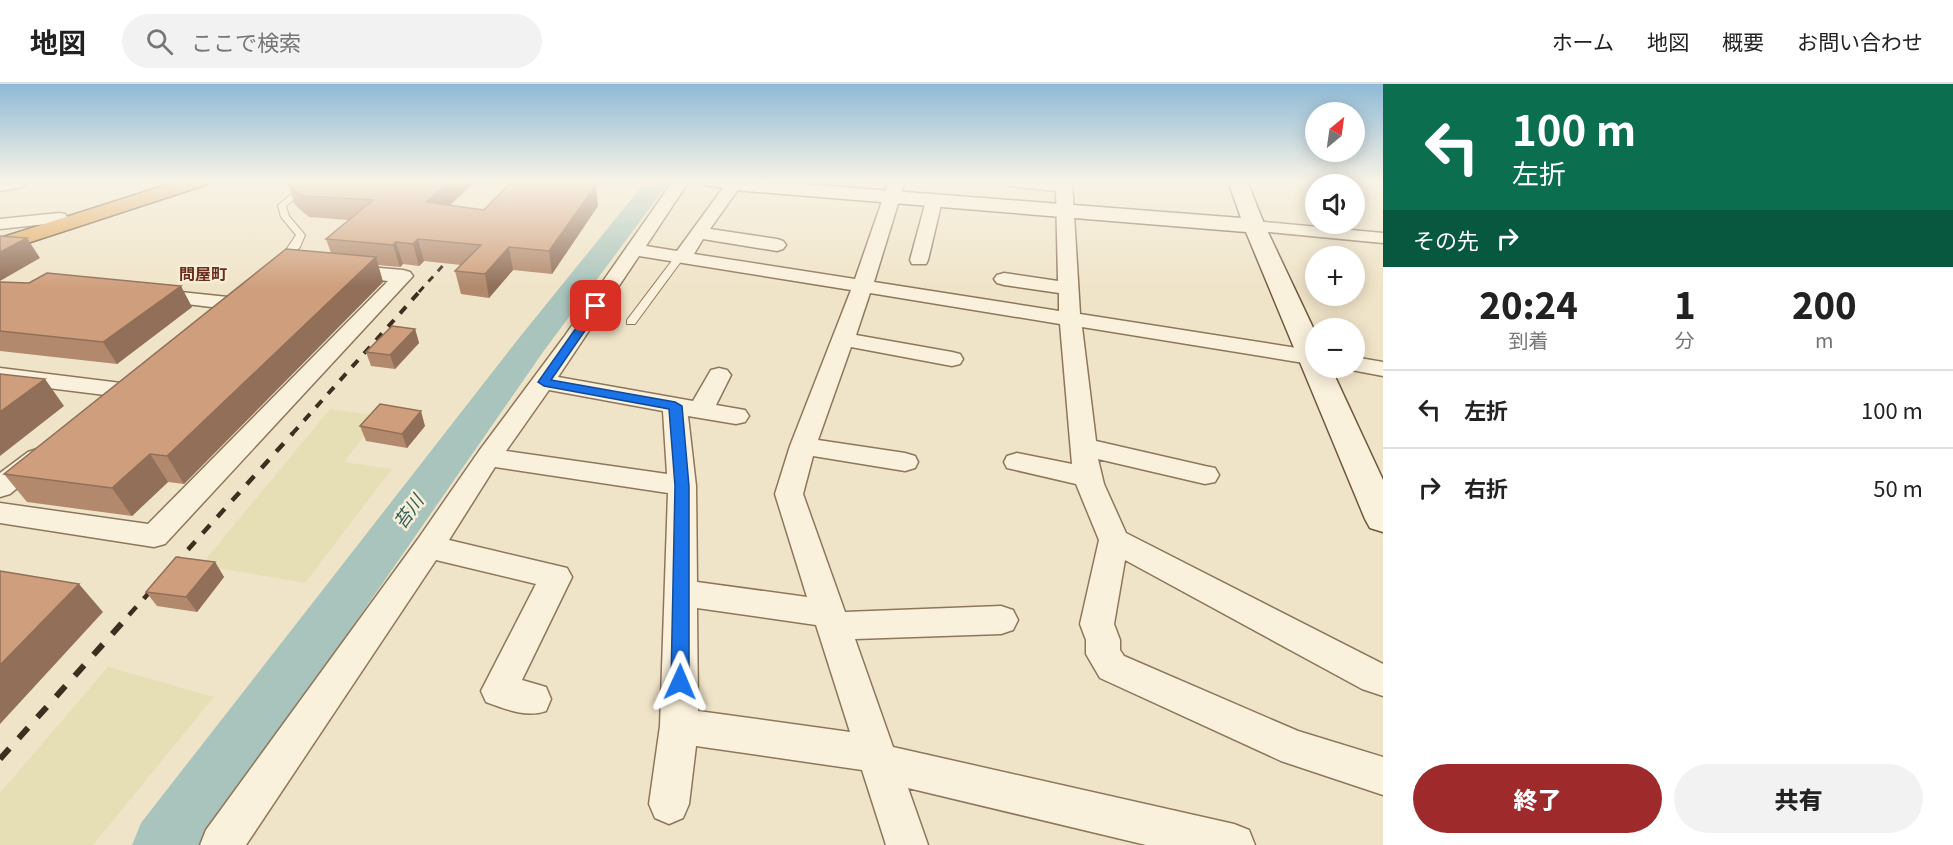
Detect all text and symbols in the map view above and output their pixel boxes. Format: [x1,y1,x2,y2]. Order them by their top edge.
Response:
search box [122,14,542,68]
text: 地図 [30,21,86,61]
icon: search [143,25,176,58]
text: ここで検索 [191,25,301,57]
text: ホーム [1552,26,1614,56]
text: 地図 [1647,26,1689,56]
text: 概要 [1722,26,1764,56]
text: お問い合わせ [1797,26,1923,56]
text: 100 m [1512,97,1636,158]
north arrow [1305,102,1365,162]
map controls [1305,102,1365,378]
icon: left [1413,108,1491,186]
text: 左折 [1512,153,1566,192]
button: sound [1305,174,1365,234]
icon: right [1491,222,1524,255]
text: その先 [1413,223,1479,255]
button: + [1305,246,1365,306]
district label: 問屋町 [179,261,227,285]
text: 20:24 [1479,277,1578,329]
text: 1 [1674,277,1696,329]
text: 200 [1792,277,1857,329]
pin [570,280,621,331]
icon: arrive [579,289,612,322]
button: − [1305,318,1365,378]
text: 到着 [1509,325,1549,354]
text: 分 [1675,325,1695,354]
text: m [1815,325,1834,354]
icon: left [1413,393,1446,426]
text: 左折 [1464,393,1508,425]
text: 100 m [1861,393,1923,425]
icon: right [1413,471,1446,504]
text: 右折 [1464,471,1508,503]
text: 50 m [1873,471,1923,503]
water label: 苔川 [386,487,430,533]
position arrow [648,650,712,714]
button: 終了 [1413,764,1662,833]
button: 共有 [1674,764,1923,833]

